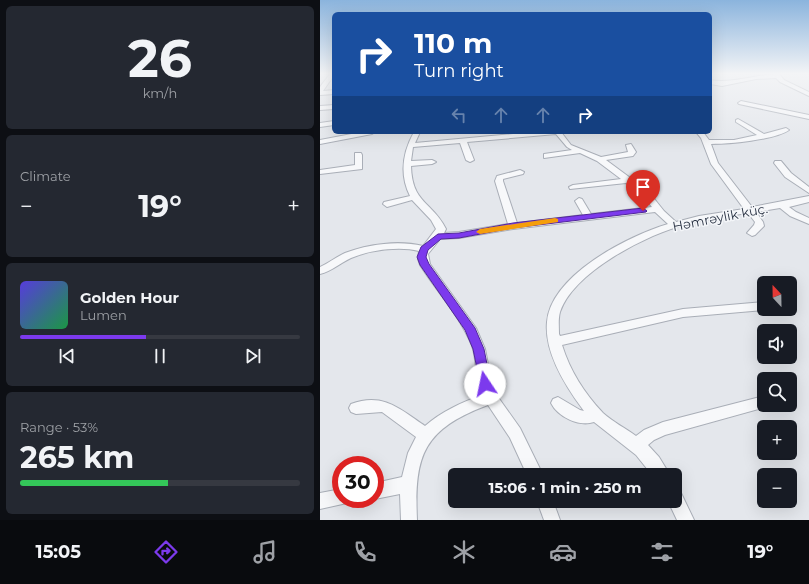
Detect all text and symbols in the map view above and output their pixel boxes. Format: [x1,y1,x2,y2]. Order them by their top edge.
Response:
text: 110 m [414,26,492,60]
text: 26 [128,27,192,90]
icon: right [348,28,400,80]
text: Turn right [414,60,504,82]
text: km/h [143,85,177,101]
icon: left [448,104,470,126]
icon: ahead [490,104,512,126]
icon: ahead [532,104,554,126]
icon: right [574,104,596,126]
text: Climate [20,168,71,184]
pin [626,170,660,211]
icon: arrive [632,176,654,198]
text: 19° [138,188,182,225]
text: − [20,193,33,220]
text: + [287,193,300,220]
street label: Həmrəylik küç. [671,200,769,234]
north arrow [757,276,797,316]
map controls [757,276,797,508]
text: Golden Hour [80,288,179,307]
text: Lumen [80,307,127,323]
button: sound [757,324,797,364]
icon: previous [56,345,78,367]
icon: pause [149,345,171,367]
icon: next [242,345,264,367]
position arrow [464,363,506,405]
button: search [757,372,797,412]
text: Range · 53% [20,419,98,435]
button: + [757,420,797,460]
text: 265 km [20,439,134,476]
speed limit sign: 30 [332,456,384,508]
button: − [757,468,797,508]
text: 15:06 · 1 min · 250 m [488,478,642,497]
icon: directions [152,538,180,566]
icon: music [251,538,279,566]
icon: phone [351,538,379,566]
icon: climate [450,538,478,566]
icon: car [549,538,577,566]
icon: filters [648,538,676,566]
text: 15:05 [36,541,81,563]
text: 19° [747,541,773,563]

